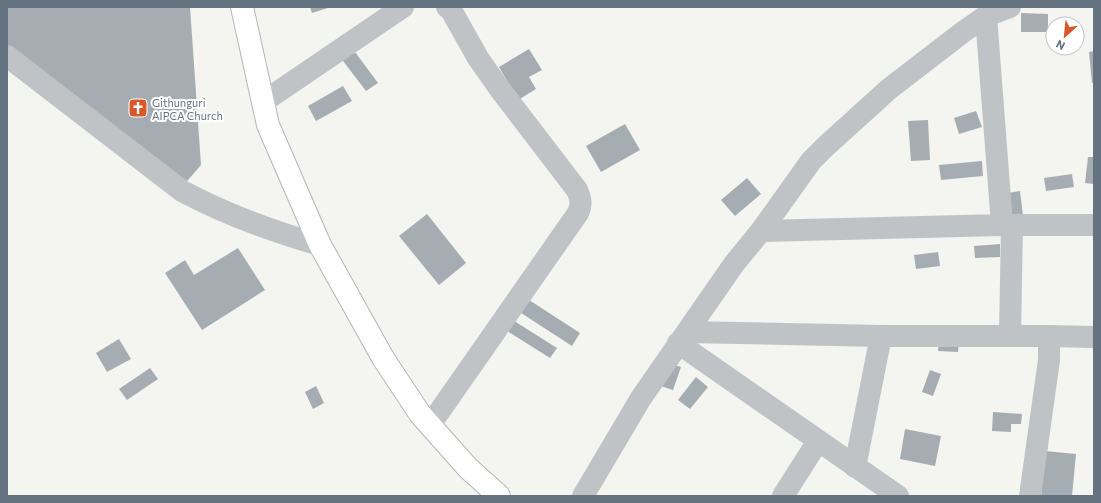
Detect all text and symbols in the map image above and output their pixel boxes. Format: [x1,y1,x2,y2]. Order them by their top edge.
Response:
north arrow [1045,16,1085,56]
text: N [1054,38,1067,53]
place label: Githunguri AIPCA Church [152,96,223,122]
church icon: Githunguri AIPCA Church [127,97,149,119]

